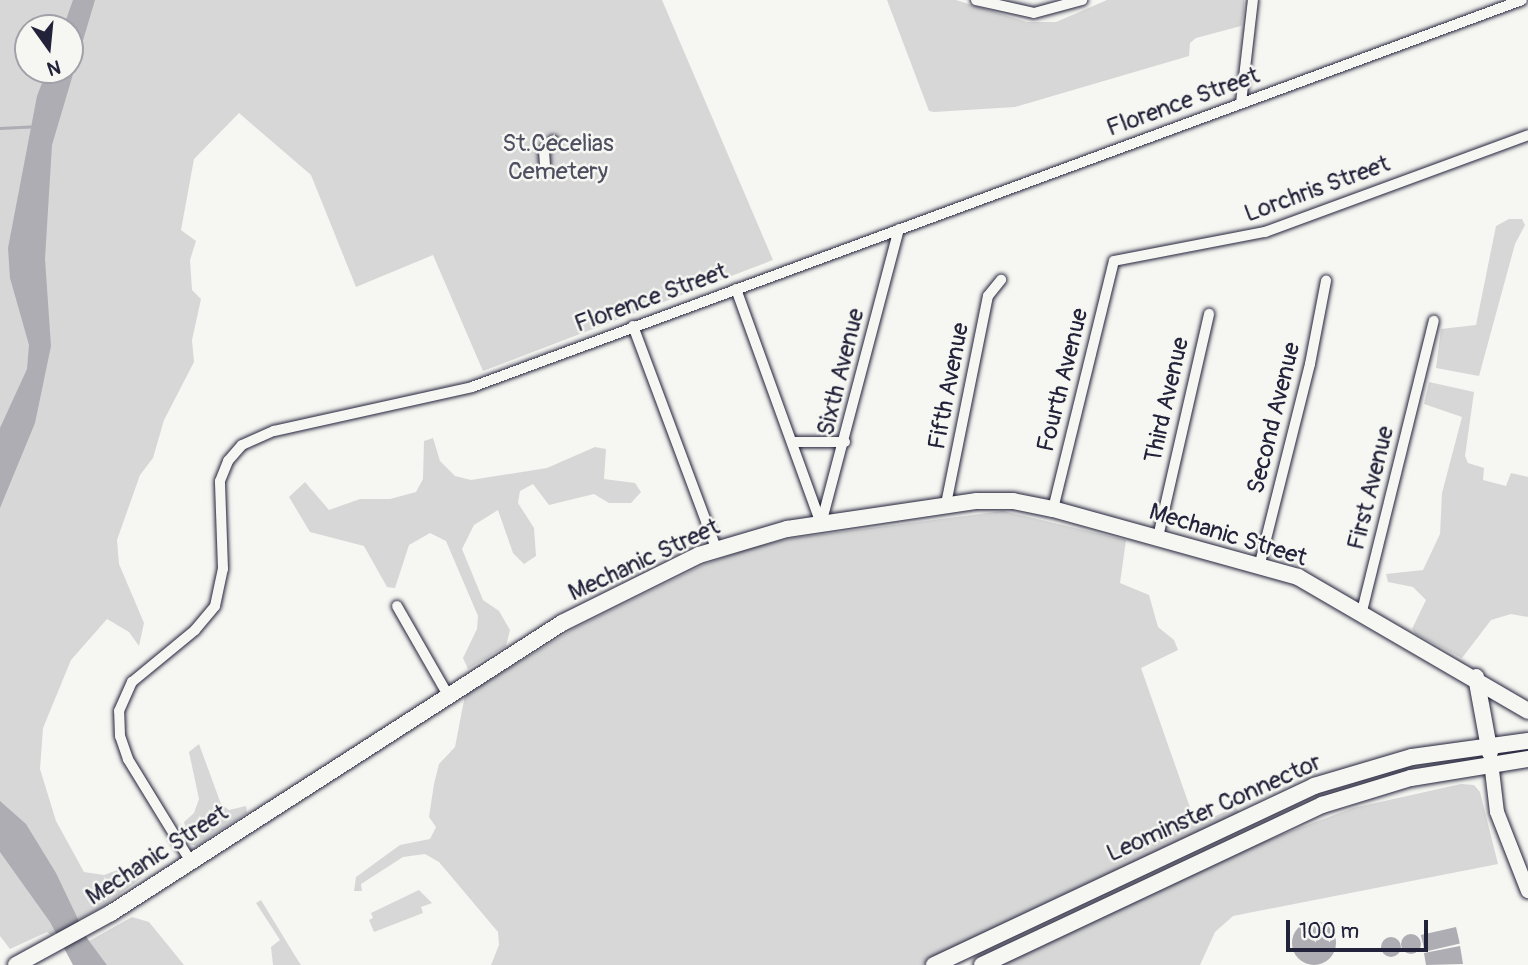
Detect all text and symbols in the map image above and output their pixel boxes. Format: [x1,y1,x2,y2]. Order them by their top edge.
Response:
north arrow [14,14,84,84]
text: N [45,54,63,81]
street label: Florence Street [1103,61,1263,143]
park label: St.Cecelias Cemetery [502,130,614,186]
street label: Lorchris Street [1241,149,1393,229]
street label: Florence Street [571,257,731,339]
street label: Sixth Avenue [811,305,871,439]
street label: Fourth Avenue [1031,305,1095,455]
street label: Fifth Avenue [923,320,975,452]
street label: Third Avenue [1139,334,1195,466]
street label: Second Avenue [1241,339,1307,497]
street label: First Avenue [1342,423,1400,553]
street label: Mechanic Street [1146,497,1310,573]
street label: Mechanic Street [564,512,724,608]
street label: Leominster Connector [1102,748,1326,868]
street label: Mechanic Street [81,798,233,912]
scale bar [1290,906,1432,950]
text: 100 m [1299,918,1359,945]

